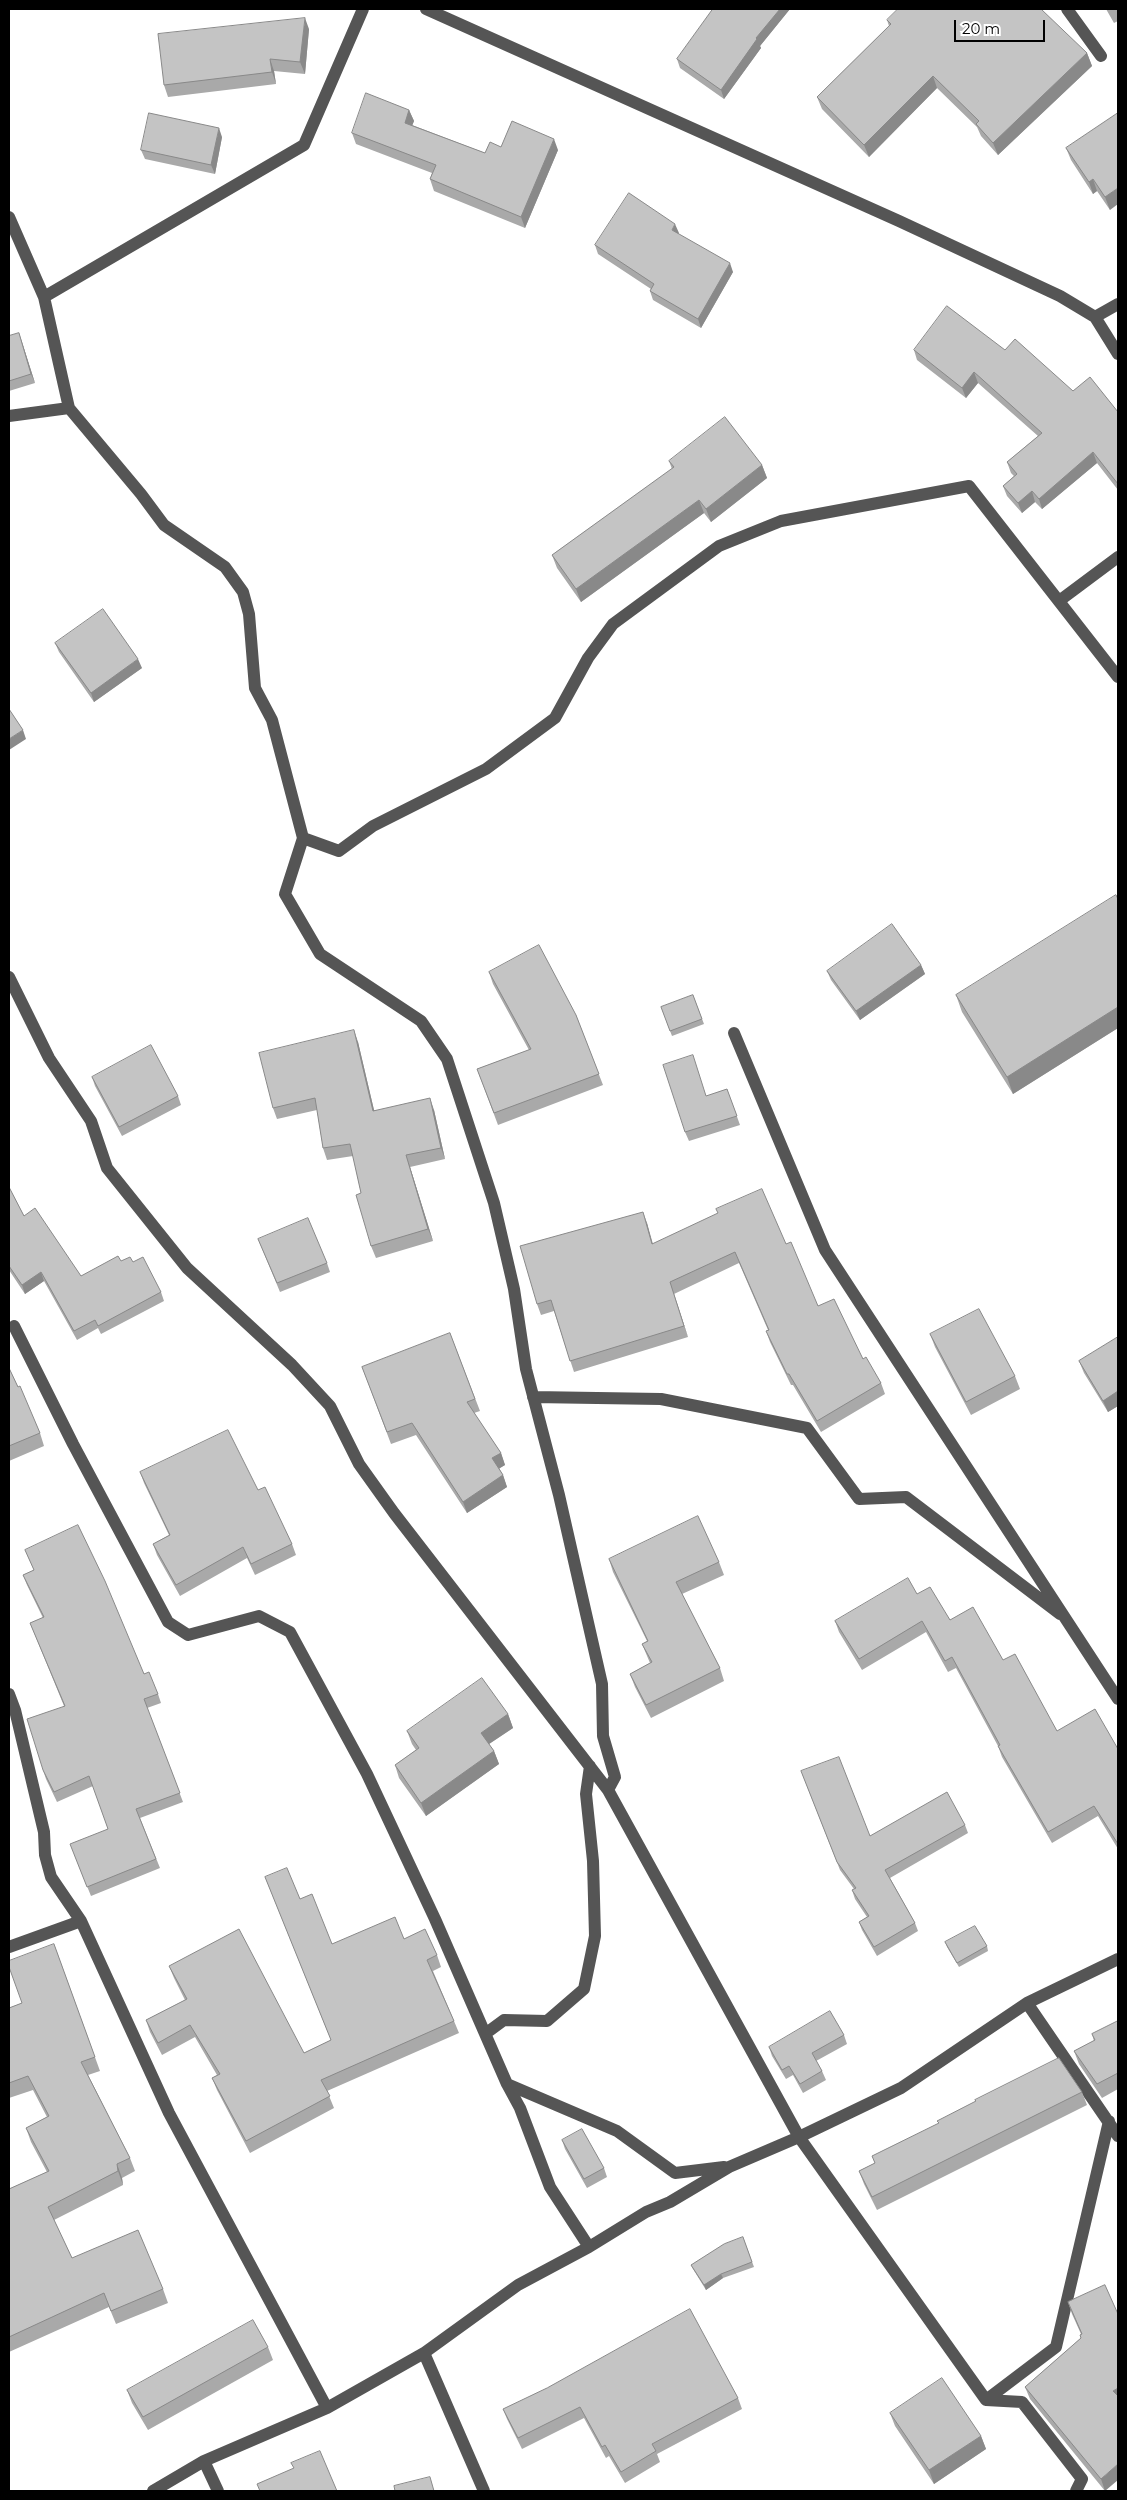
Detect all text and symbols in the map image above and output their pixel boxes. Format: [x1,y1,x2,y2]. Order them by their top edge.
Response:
scale bar [957,10,1048,42]
text: 20 m [962,19,1000,38]

